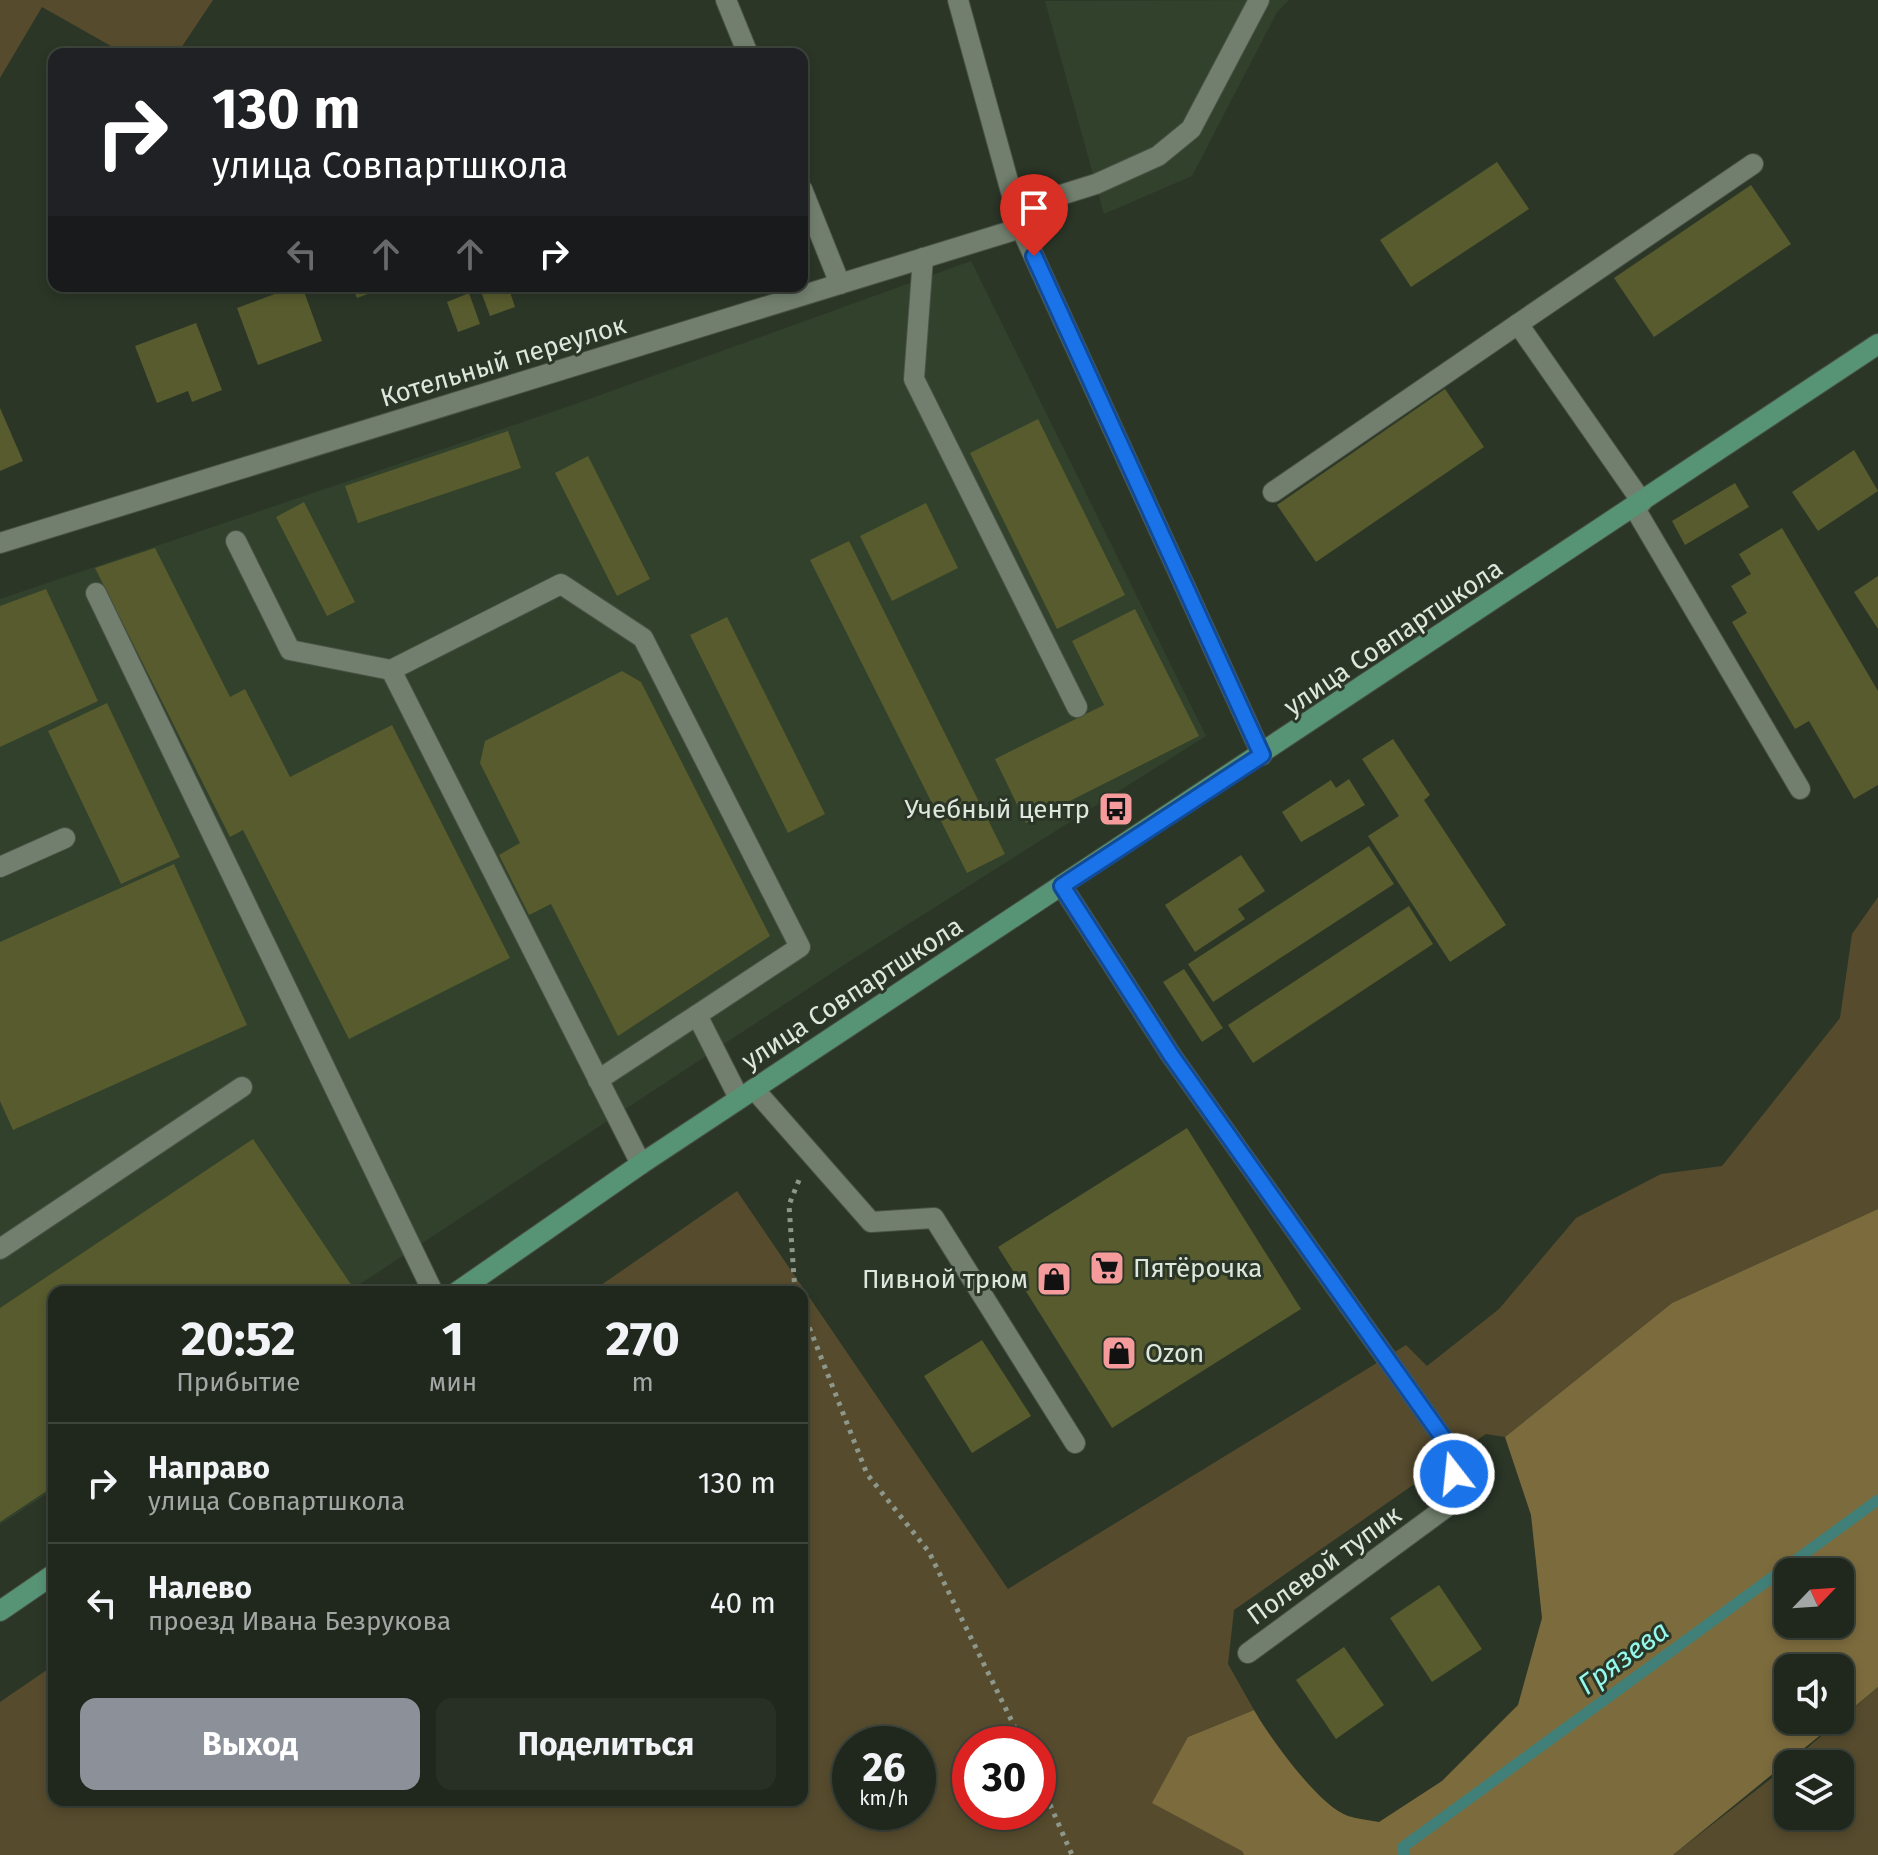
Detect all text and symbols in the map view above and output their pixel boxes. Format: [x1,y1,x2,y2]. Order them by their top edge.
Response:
text: 130 m [212,76,360,143]
icon: right [80,80,184,184]
text: улица Совпартшкола [212,144,568,188]
pin [1000,174,1068,256]
icon: arrive [1012,186,1056,230]
icon: left [280,232,324,276]
icon: ahead [364,232,408,276]
icon: ahead [448,232,492,276]
icon: right [532,232,576,276]
street label: Котельный переулок [377,309,630,414]
street label: улица Совпартшкола [1278,553,1509,722]
bus stop icon: Учебный центр [1097,790,1135,828]
place label: Учебный центр [904,794,1090,825]
street label: улица Совпартшкола [736,910,969,1076]
supermarket icon: Пятёрочка [1088,1249,1126,1287]
place label: Пятёрочка [1133,1253,1262,1284]
shop icon: Пивной трюм [1035,1260,1073,1298]
place label: Пивной трюм [862,1264,1028,1295]
text: 20:52 [181,1310,296,1368]
text: 1 [442,1310,464,1368]
text: 270 [605,1310,680,1368]
shop icon: Ozon [1100,1334,1138,1372]
place label: Ozon [1145,1338,1204,1369]
text: Прибытие [176,1367,300,1398]
text: мин [429,1367,477,1398]
text: m [631,1367,654,1398]
position arrow [1412,1432,1496,1516]
text: Направо [148,1450,270,1486]
icon: right [80,1461,124,1505]
text: 130 m [698,1465,776,1501]
text: улица Совпартшкола [148,1486,405,1517]
street label: Полевой тупик [1241,1499,1408,1632]
north arrow [1774,1558,1854,1638]
map controls [1774,1558,1854,1830]
text: Налево [148,1570,252,1606]
icon: left [80,1581,124,1625]
text: 40 m [710,1585,776,1621]
text: проезд Ивана Безрукова [148,1606,451,1637]
water label: Грязева [1572,1613,1675,1701]
button: sound [1774,1654,1854,1734]
button: Выход [80,1698,420,1790]
button: Поделиться [436,1698,776,1790]
speed limit sign: 30 [952,1726,1056,1830]
text: 26 [862,1744,906,1792]
button: layers [1774,1750,1854,1830]
text: km/h [859,1786,909,1810]

